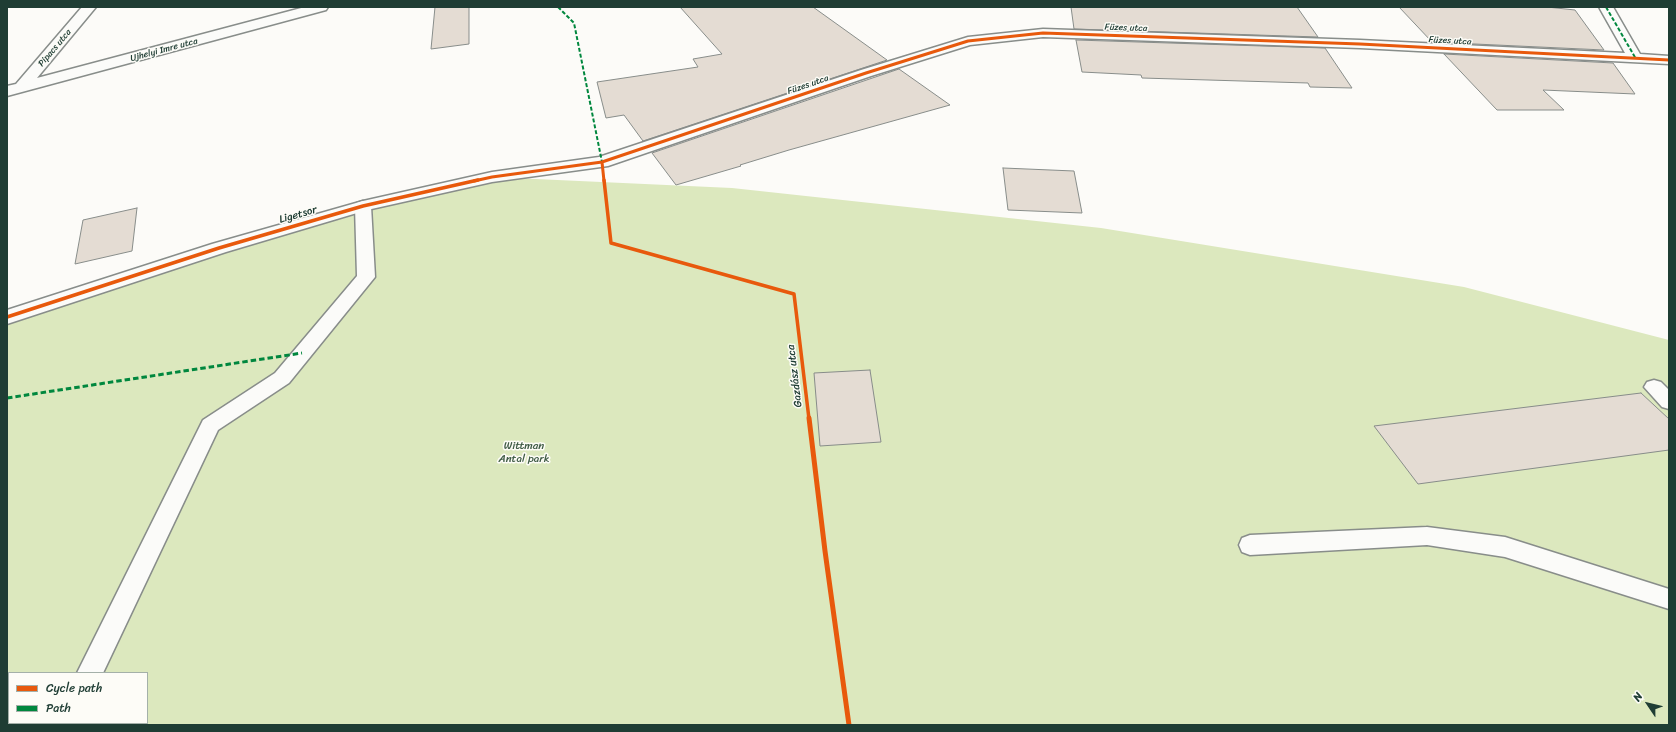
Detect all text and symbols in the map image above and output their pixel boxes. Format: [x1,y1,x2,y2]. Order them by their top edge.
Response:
street label: Füzes utca [1104,22,1148,34]
street label: Pipacs utca [36,27,74,69]
street label: Füzes utca [1428,34,1472,48]
street label: Ujhelyi Imre utca [129,36,199,64]
street label: Füzes utca [786,73,830,97]
street label: Ligetsor [278,203,318,227]
street label: Gazdász utca [785,344,805,408]
park label: Wittman Antal park [498,439,550,465]
legend [8,672,148,724]
text: Cycle path [46,677,102,699]
north arrow [1628,684,1668,724]
text: N [1628,688,1648,705]
text: Path [46,697,71,719]

